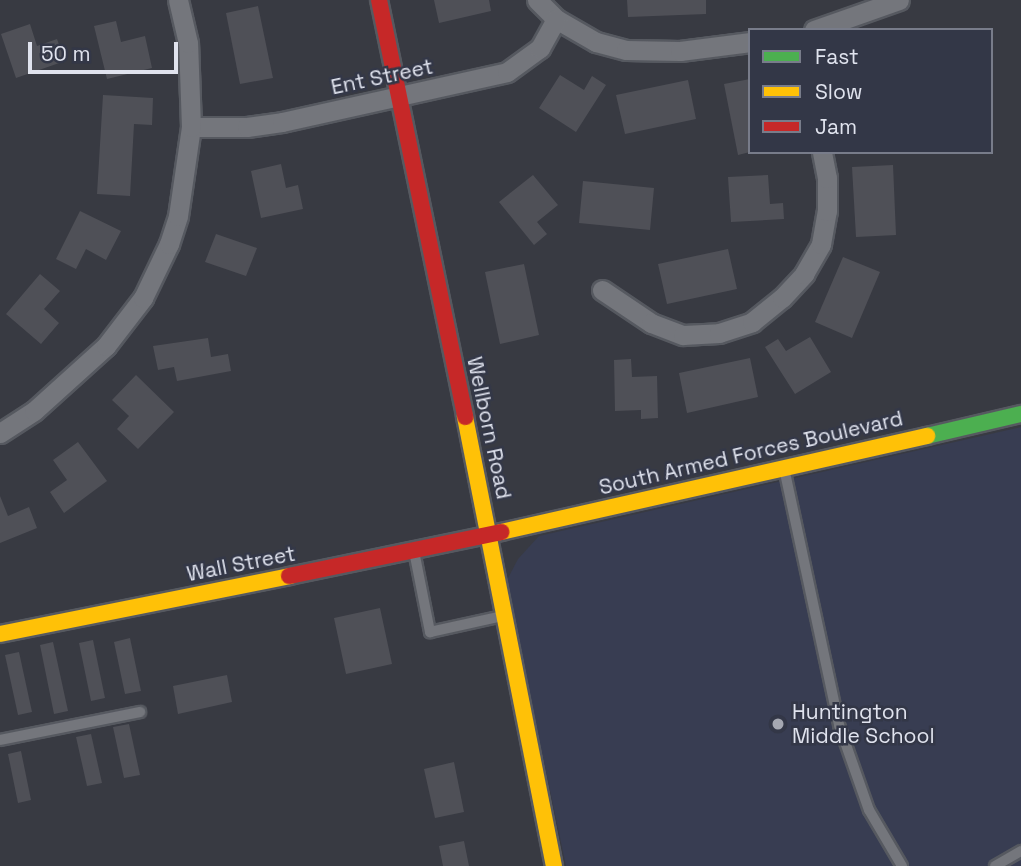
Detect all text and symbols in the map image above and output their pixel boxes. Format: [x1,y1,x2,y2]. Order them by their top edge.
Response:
scale bar [32,28,182,72]
legend [748,28,993,154]
text: 50 m [41,40,91,67]
text: Fast [815,43,859,70]
street label: Ent Street [329,54,435,100]
text: Slow [815,78,863,105]
text: Jam [815,113,857,140]
street label: Wellborn Road [462,354,516,502]
street label: South Armed Forces Boulevard [596,406,906,500]
street label: Wall Street [185,541,297,587]
place label: Huntington Middle School [792,699,935,749]
marker: Huntington Middle School [770,716,786,732]

